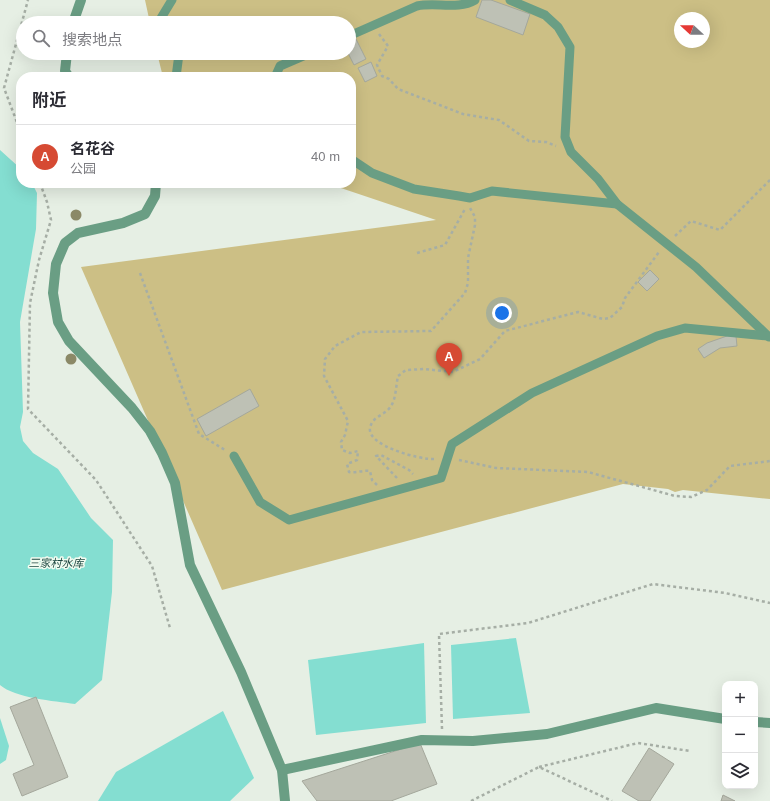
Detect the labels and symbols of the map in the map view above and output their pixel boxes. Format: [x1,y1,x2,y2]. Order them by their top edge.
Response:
north arrow [674,12,710,48]
your location [492,303,512,323]
pin: A [436,343,462,376]
water label: 三家村水库 [29,557,85,569]

